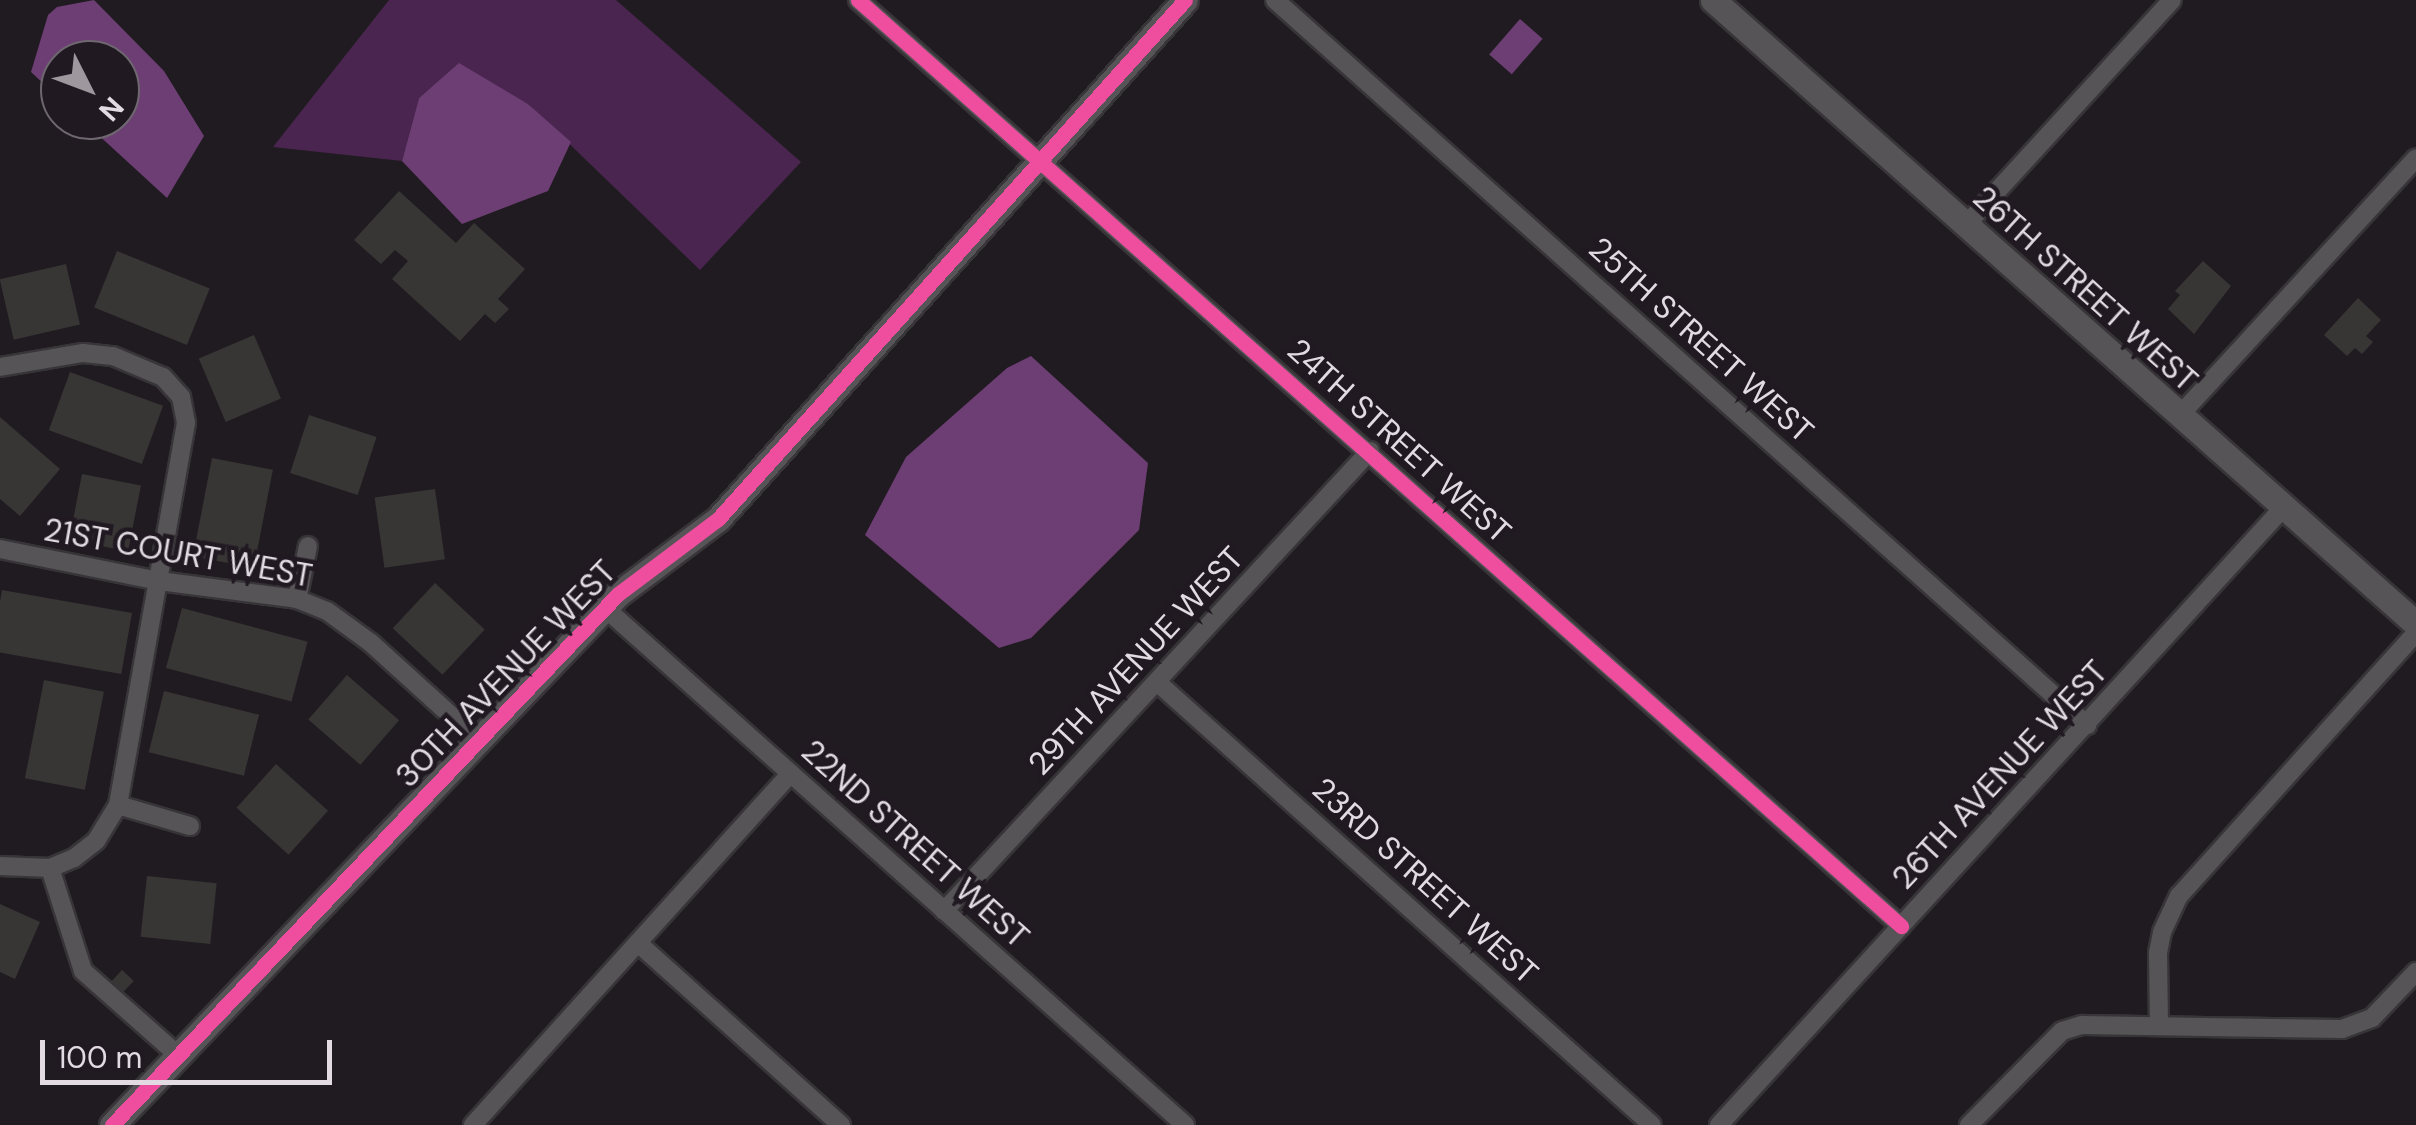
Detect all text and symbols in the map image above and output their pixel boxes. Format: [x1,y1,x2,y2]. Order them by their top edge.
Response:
north arrow [40,40,140,140]
text: N [91,89,132,129]
street label: 26TH STREET WEST [1965,178,2205,400]
street label: 25TH STREET WEST [1581,229,1821,451]
street label: 24TH STREET WEST [1280,331,1518,551]
street label: 21ST COURT WEST [41,510,315,596]
street label: 29TH AVENUE WEST [1020,539,1252,783]
street label: 30TH AVENUE WEST [388,553,624,795]
street label: 26TH AVENUE WEST [1884,653,2116,897]
street label: 22ND STREET WEST [794,732,1036,956]
street label: 23RD STREET WEST [1305,770,1545,992]
scale bar [45,1020,338,1082]
text: 100 m [57,1038,142,1077]

